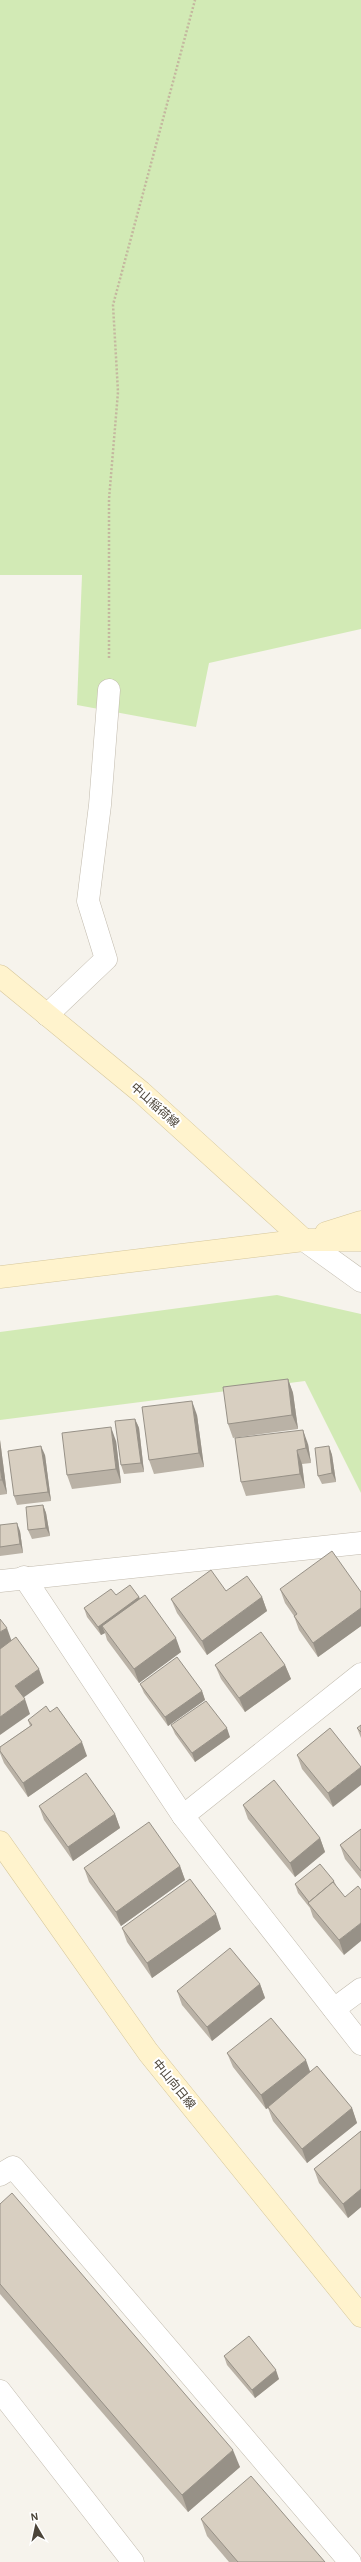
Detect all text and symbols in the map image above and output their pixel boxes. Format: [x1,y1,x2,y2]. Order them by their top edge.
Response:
street label: 中山稲荷線 [129,1080,182,1130]
street label: 中山向日線 [150,2056,198,2111]
north arrow [16,2506,56,2546]
text: N [30,2511,39,2523]

